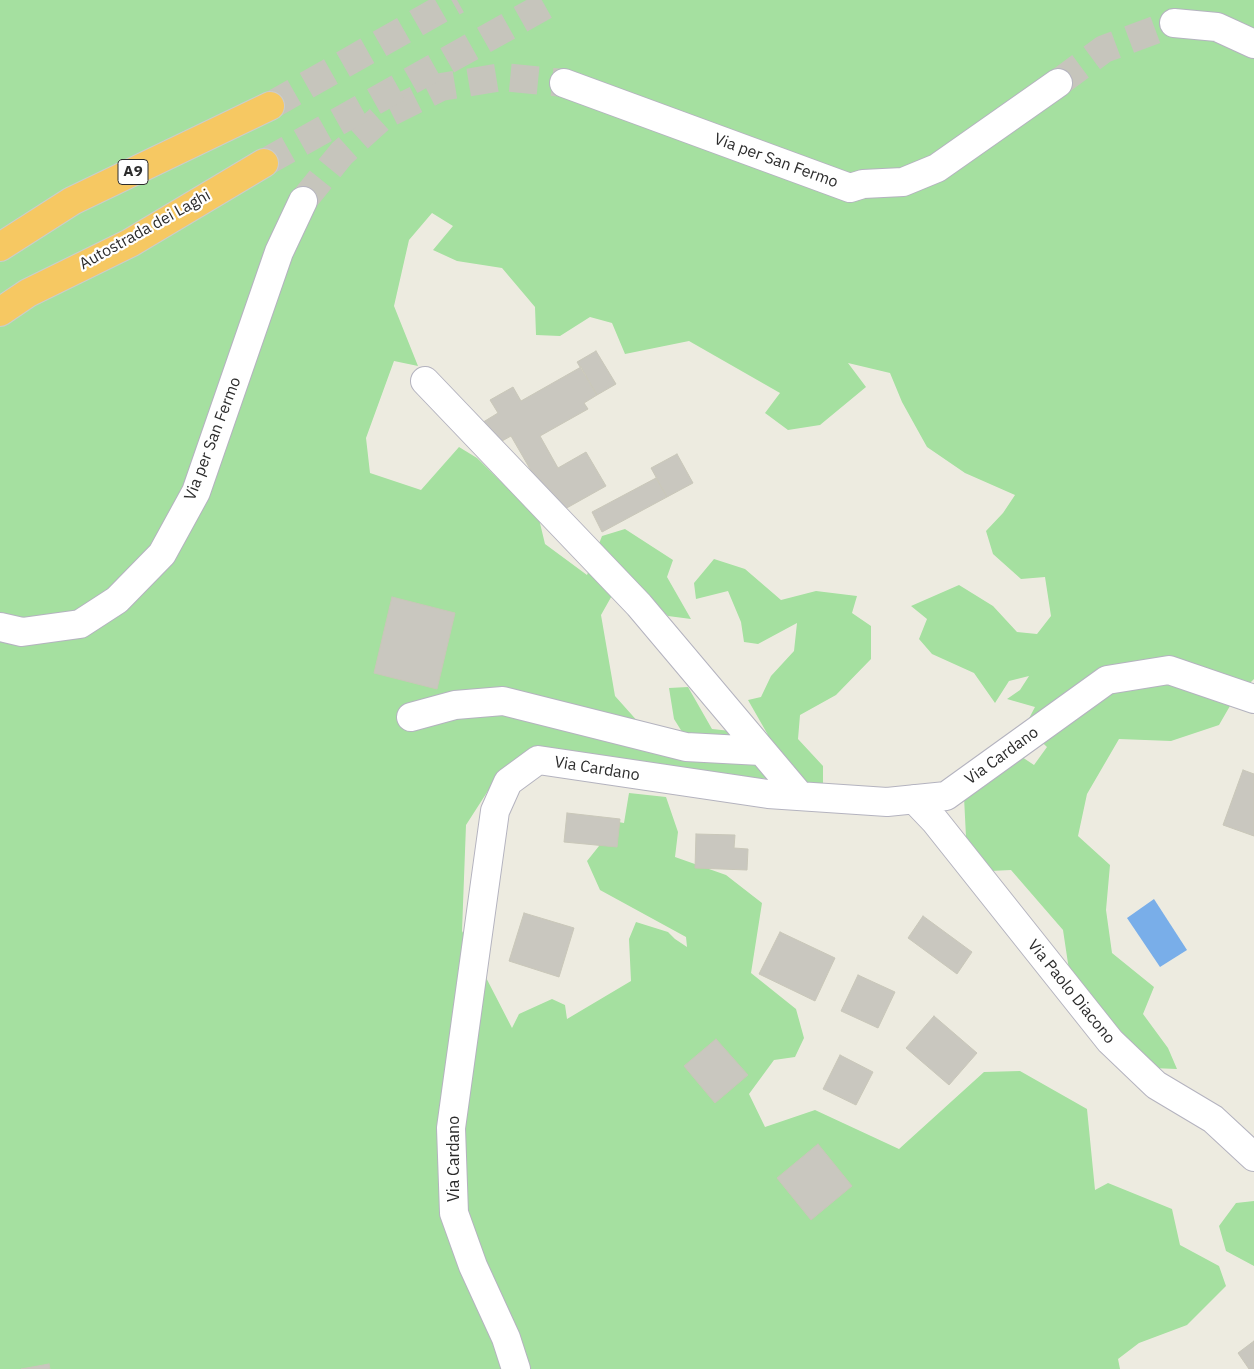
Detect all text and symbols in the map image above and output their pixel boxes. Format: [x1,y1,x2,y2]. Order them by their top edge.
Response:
street label: Via per San Fermo [711,130,841,192]
road number: A9 [118,160,148,184]
street label: Autostrada dei Laghi [76,186,214,274]
street label: Via per San Fermo [181,375,245,503]
street label: Via Cardano [961,723,1043,789]
street label: Via Cardano [553,753,641,785]
street label: Via Paolo Diacono [1023,936,1119,1048]
street label: Via Cardano [444,1116,464,1202]

